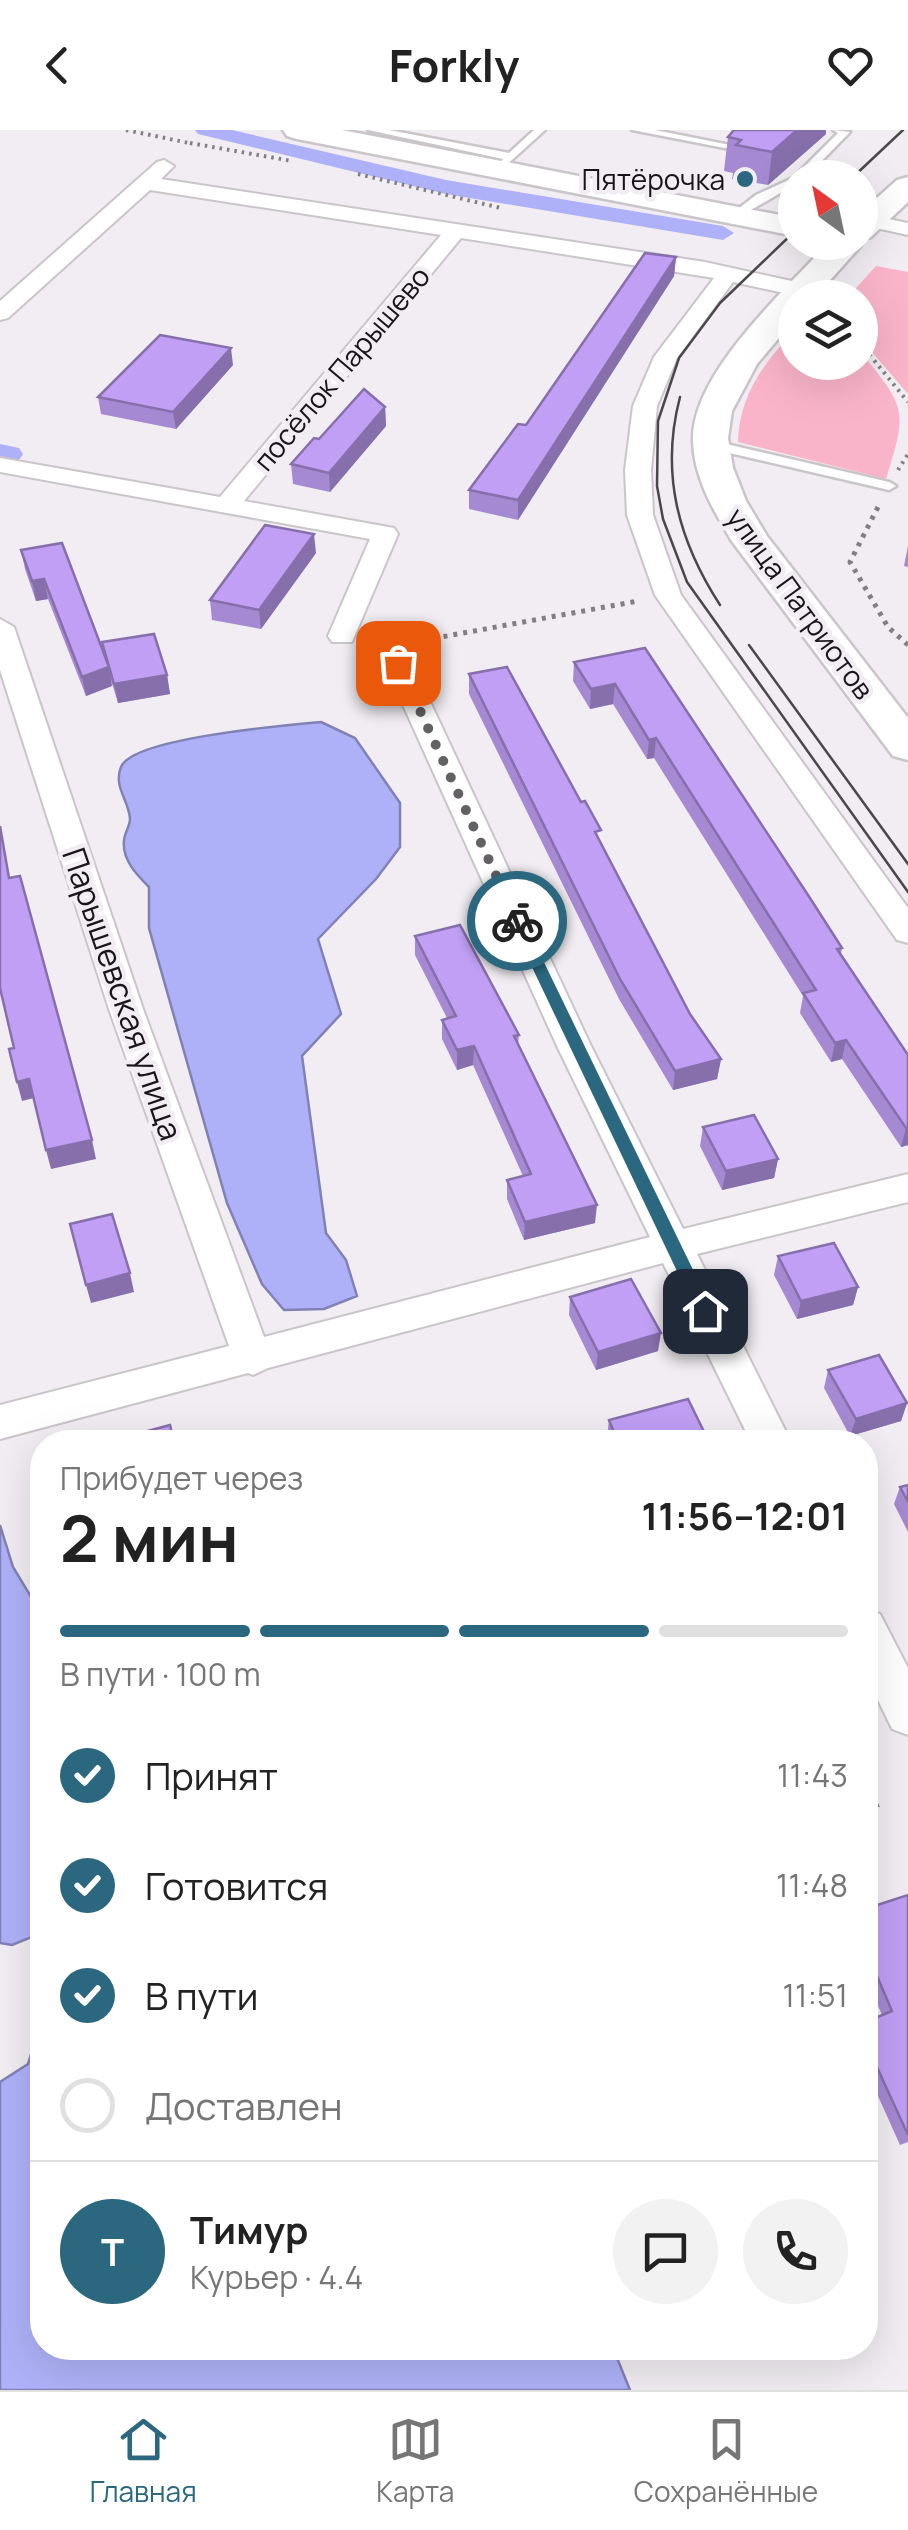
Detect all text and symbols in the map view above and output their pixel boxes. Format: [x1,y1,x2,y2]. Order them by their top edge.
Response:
text: Forkly [389,34,519,96]
icon: back [30,38,85,93]
icon: heart [823,38,878,93]
place label: Пятёрочка [582,160,725,198]
north arrow [778,160,878,260]
map controls [778,160,878,380]
marker: Пятёрочка [734,168,756,190]
street label: посёлок Парышево [244,258,438,478]
button: layers [778,280,878,380]
street label: улица Патриотов [719,500,883,706]
pin [356,621,441,706]
icon: bag [371,636,426,691]
street label: Парышевская улица [52,842,194,1146]
courier [467,871,567,971]
icon: bike [490,894,545,949]
pin [663,1269,748,1354]
icon: home [678,1284,733,1339]
text: Прибудет через [60,1456,303,1500]
text: 11:56–12:01 [642,1489,848,1541]
text: 2 мин [60,1493,239,1582]
text: В пути · 100 m [60,1652,261,1696]
icon: check [60,1748,115,1803]
text: Принят [145,1749,278,1801]
text: 11:43 [777,1753,848,1797]
icon: check [60,1858,115,1913]
text: Готовится [145,1859,328,1911]
text: 11:48 [776,1863,848,1907]
icon: check [60,1968,115,2023]
text: В пути [145,1969,258,2021]
text: 11:51 [783,1973,848,2017]
text: Доставлен [145,2079,343,2131]
button: chat [613,2199,718,2304]
button: phone [743,2199,848,2304]
text: Тимур [190,2203,308,2255]
text: Т [101,2225,124,2277]
text: Курьер · 4.4 [190,2255,363,2299]
tab: Главная [90,2412,197,2510]
tab: Карта [376,2412,454,2510]
tab: Сохранённые [634,2412,818,2510]

